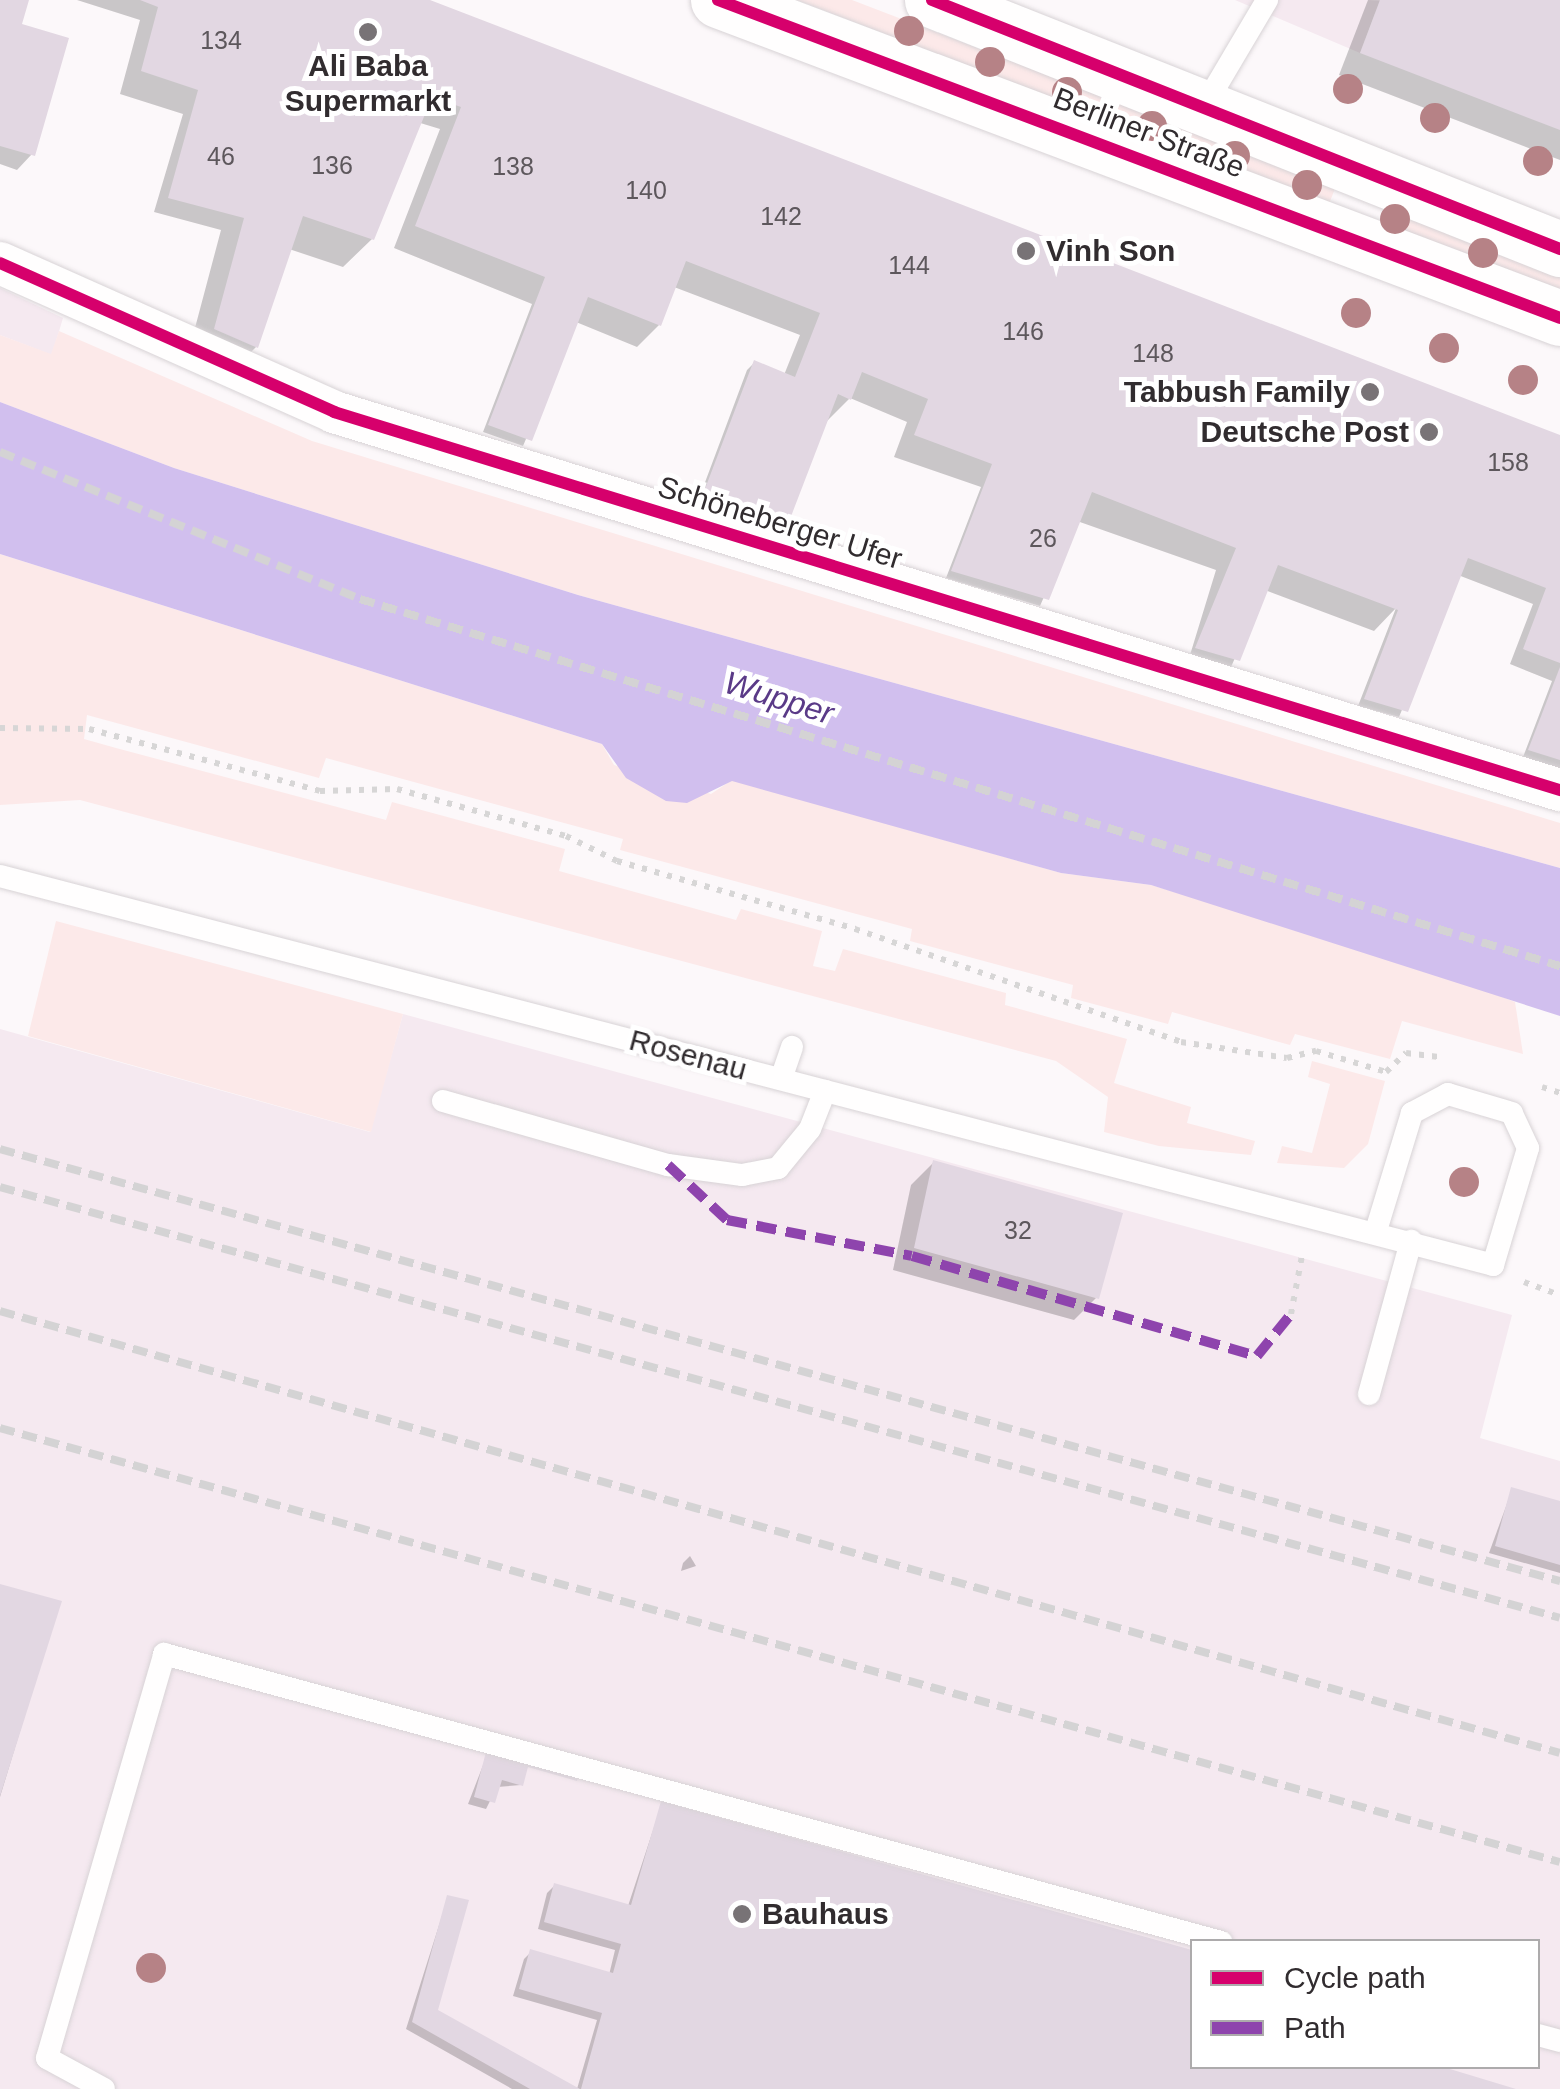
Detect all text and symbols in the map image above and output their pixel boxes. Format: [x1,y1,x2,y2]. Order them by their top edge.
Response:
marker: Ali Baba Supermarkt [357,21,379,43]
house number: 134 [200,25,242,55]
place label: Ali Baba Supermarkt [285,48,451,118]
street label: Berliner Straße [1048,80,1250,186]
house number: 46 [207,141,235,171]
house number: 136 [311,150,353,180]
house number: 138 [492,151,534,181]
house number: 140 [625,175,667,205]
house number: 142 [760,201,802,231]
place label: Vinh Son [1046,233,1175,269]
marker: Vinh Son [1015,240,1037,262]
house number: 144 [888,250,930,280]
house number: 146 [1002,316,1044,346]
house number: 148 [1132,338,1174,368]
place label: Tabbush Family [1124,374,1350,410]
marker: Tabbush Family [1359,381,1381,403]
place label: Deutsche Post [1201,414,1409,450]
marker: Deutsche Post [1418,421,1440,443]
house number: 158 [1487,447,1529,477]
street label: Schöneberger Ufer [654,469,906,577]
house number: 26 [1029,523,1057,553]
water label: Wupper [720,663,838,733]
street label: Rosenau [625,1022,751,1088]
house number: 32 [1004,1215,1032,1245]
place label: Bauhaus [762,1896,889,1932]
marker: Bauhaus [731,1903,753,1925]
legend [1190,1939,1540,2069]
text: Cycle path [1284,1961,1426,1994]
text: Path [1284,2011,1346,2044]

